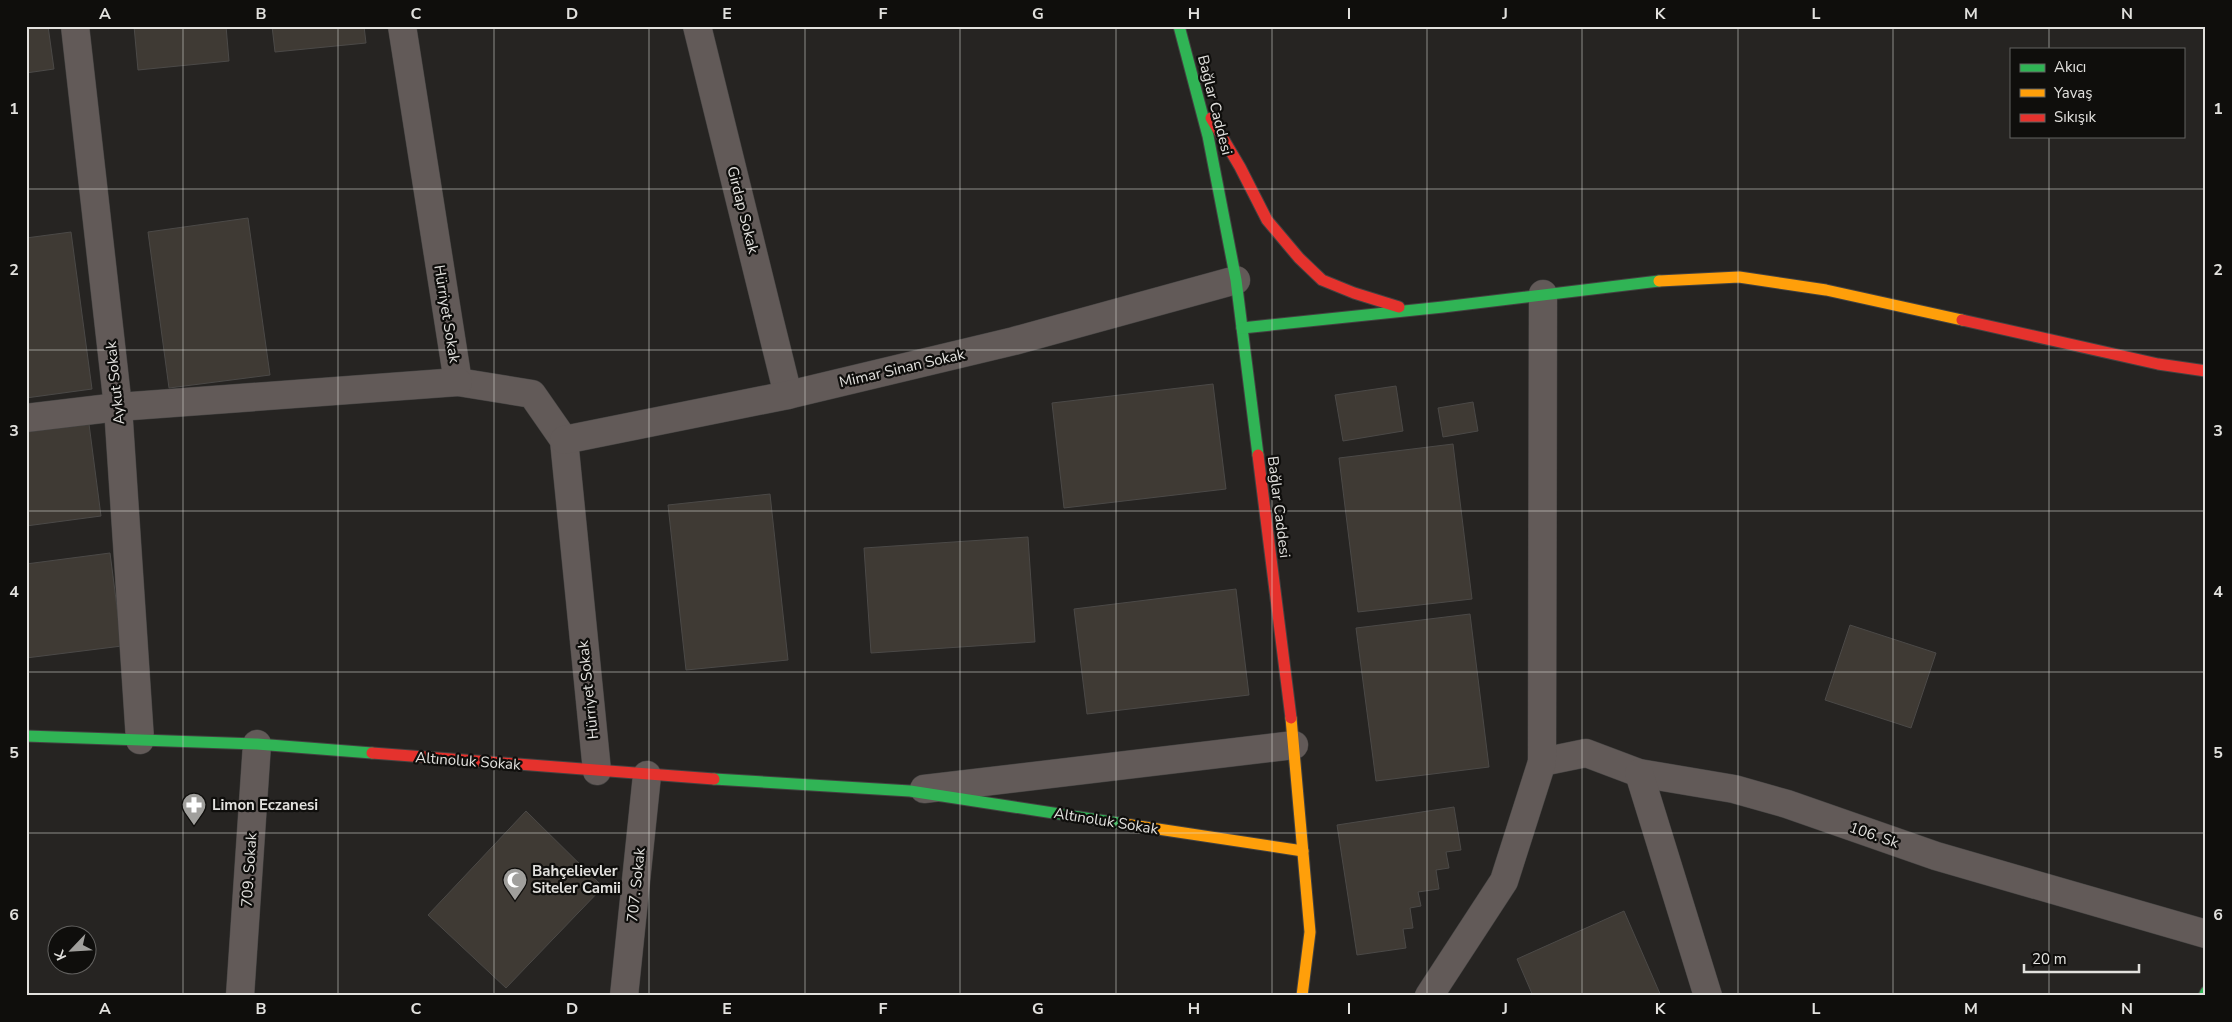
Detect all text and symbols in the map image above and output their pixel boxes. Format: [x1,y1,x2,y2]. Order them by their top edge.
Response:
text: A [99,3,111,25]
text: B [255,3,267,25]
text: C [411,3,422,25]
text: D [566,3,578,25]
text: E [722,3,732,25]
text: F [879,3,888,25]
text: G [1032,3,1044,25]
text: H [1188,3,1200,25]
text: I [1347,3,1351,25]
text: J [1501,3,1508,25]
text: K [1655,3,1667,25]
text: L [1812,3,1821,25]
text: M [1964,3,1978,25]
text: N [2121,3,2133,25]
legend [2010,48,2184,138]
street label: Bağlar Caddesi [1193,53,1237,157]
text: Akıcı [2054,57,2086,77]
text: Yavaş [2053,83,2092,103]
text: 1 [9,98,19,120]
text: 1 [2213,98,2223,120]
text: Sıkışık [2054,107,2096,127]
street label: Girdap Sokak [722,164,764,256]
text: 2 [9,259,19,281]
text: 2 [2213,259,2223,281]
street label: Hürriyet Sokak [429,263,465,365]
street label: Aykut Sokak [101,340,129,426]
street label: Mimar Sinan Sokak [837,344,967,392]
text: 3 [9,420,19,442]
text: 3 [2213,420,2223,442]
street label: Bağlar Caddesi [1263,455,1295,559]
text: 4 [9,581,19,603]
text: 4 [2213,581,2223,603]
street label: Hürriyet Sokak [573,639,603,740]
text: 5 [9,742,19,764]
text: 5 [2213,742,2223,764]
street label: Altınoluk Sokak [415,747,522,775]
pharmacy icon: Limon Eczanesi [181,792,207,826]
place label: Limon Eczanesi [212,795,318,815]
street label: Altınoluk Sokak [1052,803,1160,839]
street label: 106. Sk [1847,817,1902,853]
street label: 709. Sokak [236,832,262,908]
street label: 707. Sokak [622,846,650,923]
place label: Bahçelievler Siteler Camii [532,861,621,898]
mosque icon: Bahçelievler Siteler Camii [502,867,528,901]
text: 6 [9,904,19,926]
text: 6 [2213,904,2223,926]
north arrow [48,924,98,974]
scale bar [2024,942,2140,974]
text: K [50,946,71,964]
text: 20 m [2032,949,2067,969]
text: A [99,998,111,1020]
text: B [255,998,267,1020]
text: C [411,998,422,1020]
text: D [566,998,578,1020]
text: E [722,998,732,1020]
text: F [879,998,888,1020]
text: G [1032,998,1044,1020]
text: H [1188,998,1200,1020]
text: I [1347,998,1351,1020]
text: J [1501,998,1508,1020]
text: K [1655,998,1667,1020]
text: L [1812,998,1821,1020]
text: M [1964,998,1978,1020]
text: N [2121,998,2133,1020]

